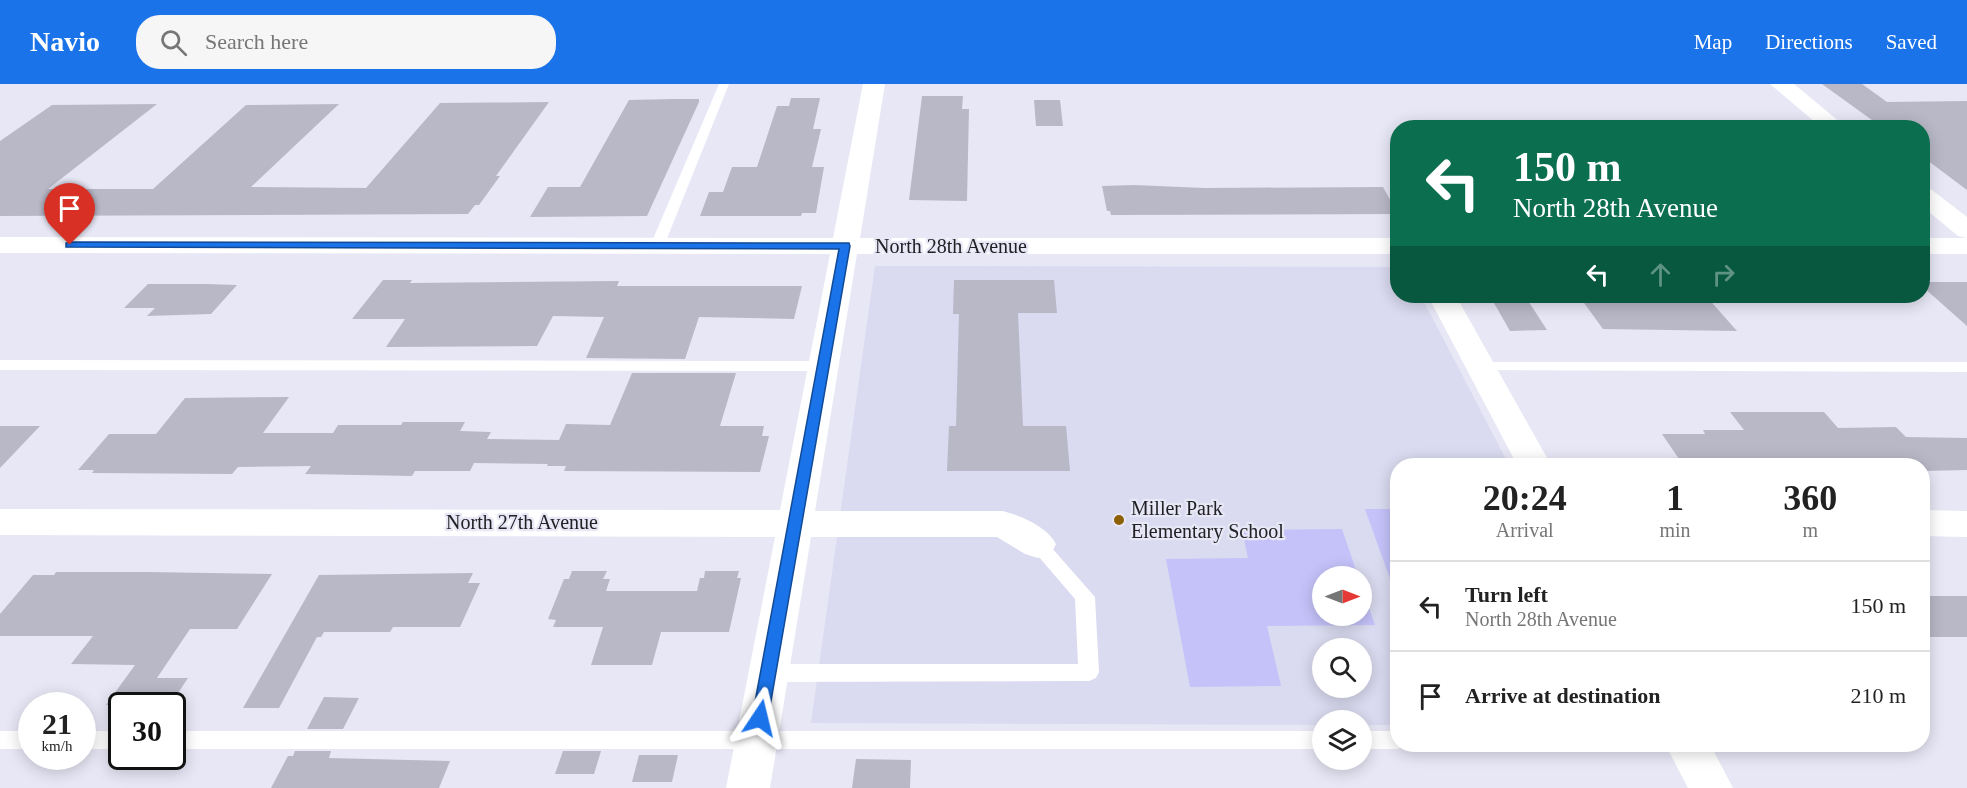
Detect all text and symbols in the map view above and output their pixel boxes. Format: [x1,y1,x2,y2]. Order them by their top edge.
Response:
search box [136,15,556,69]
text: Navio [30,26,100,57]
icon: search [157,26,190,59]
text: Search here [205,29,308,54]
text: Map [1694,30,1732,54]
text: Directions [1765,30,1853,54]
text: Saved [1886,30,1937,54]
icon: left [1414,144,1492,222]
text: 150 m [1513,144,1622,190]
pin [44,183,95,245]
icon: arrive [53,192,86,225]
text: North 28th Avenue [1513,193,1718,223]
street label: North 28th Avenue [875,235,1027,257]
icon: left [1581,258,1614,291]
icon: ahead [1644,258,1677,291]
icon: right [1707,258,1740,291]
text: 20:24 [1483,478,1567,518]
text: 1 [1666,478,1684,518]
text: 360 [1783,478,1837,518]
place label: Miller Park Elementary School [1131,497,1284,543]
street label: North 27th Avenue [446,511,598,533]
marker: Miller Park Elementary School [1112,513,1126,527]
text: Arrival [1496,519,1554,541]
text: min [1659,519,1691,541]
text: m [1803,519,1818,541]
north arrow [1312,566,1372,626]
map controls [1312,566,1372,770]
text: Turn left [1465,582,1548,607]
icon: left [1414,590,1447,623]
text: 150 m [1850,593,1906,618]
text: North 28th Avenue [1465,608,1617,630]
button: search [1312,638,1372,698]
icon: arrive [1414,680,1447,713]
text: Arrive at destination [1465,683,1661,708]
text: 210 m [1850,683,1906,708]
position arrow [728,686,792,750]
speed limit sign: 30 [108,692,186,770]
text: 21 [42,707,72,740]
button: layers [1312,710,1372,770]
text: km/h [42,738,72,754]

